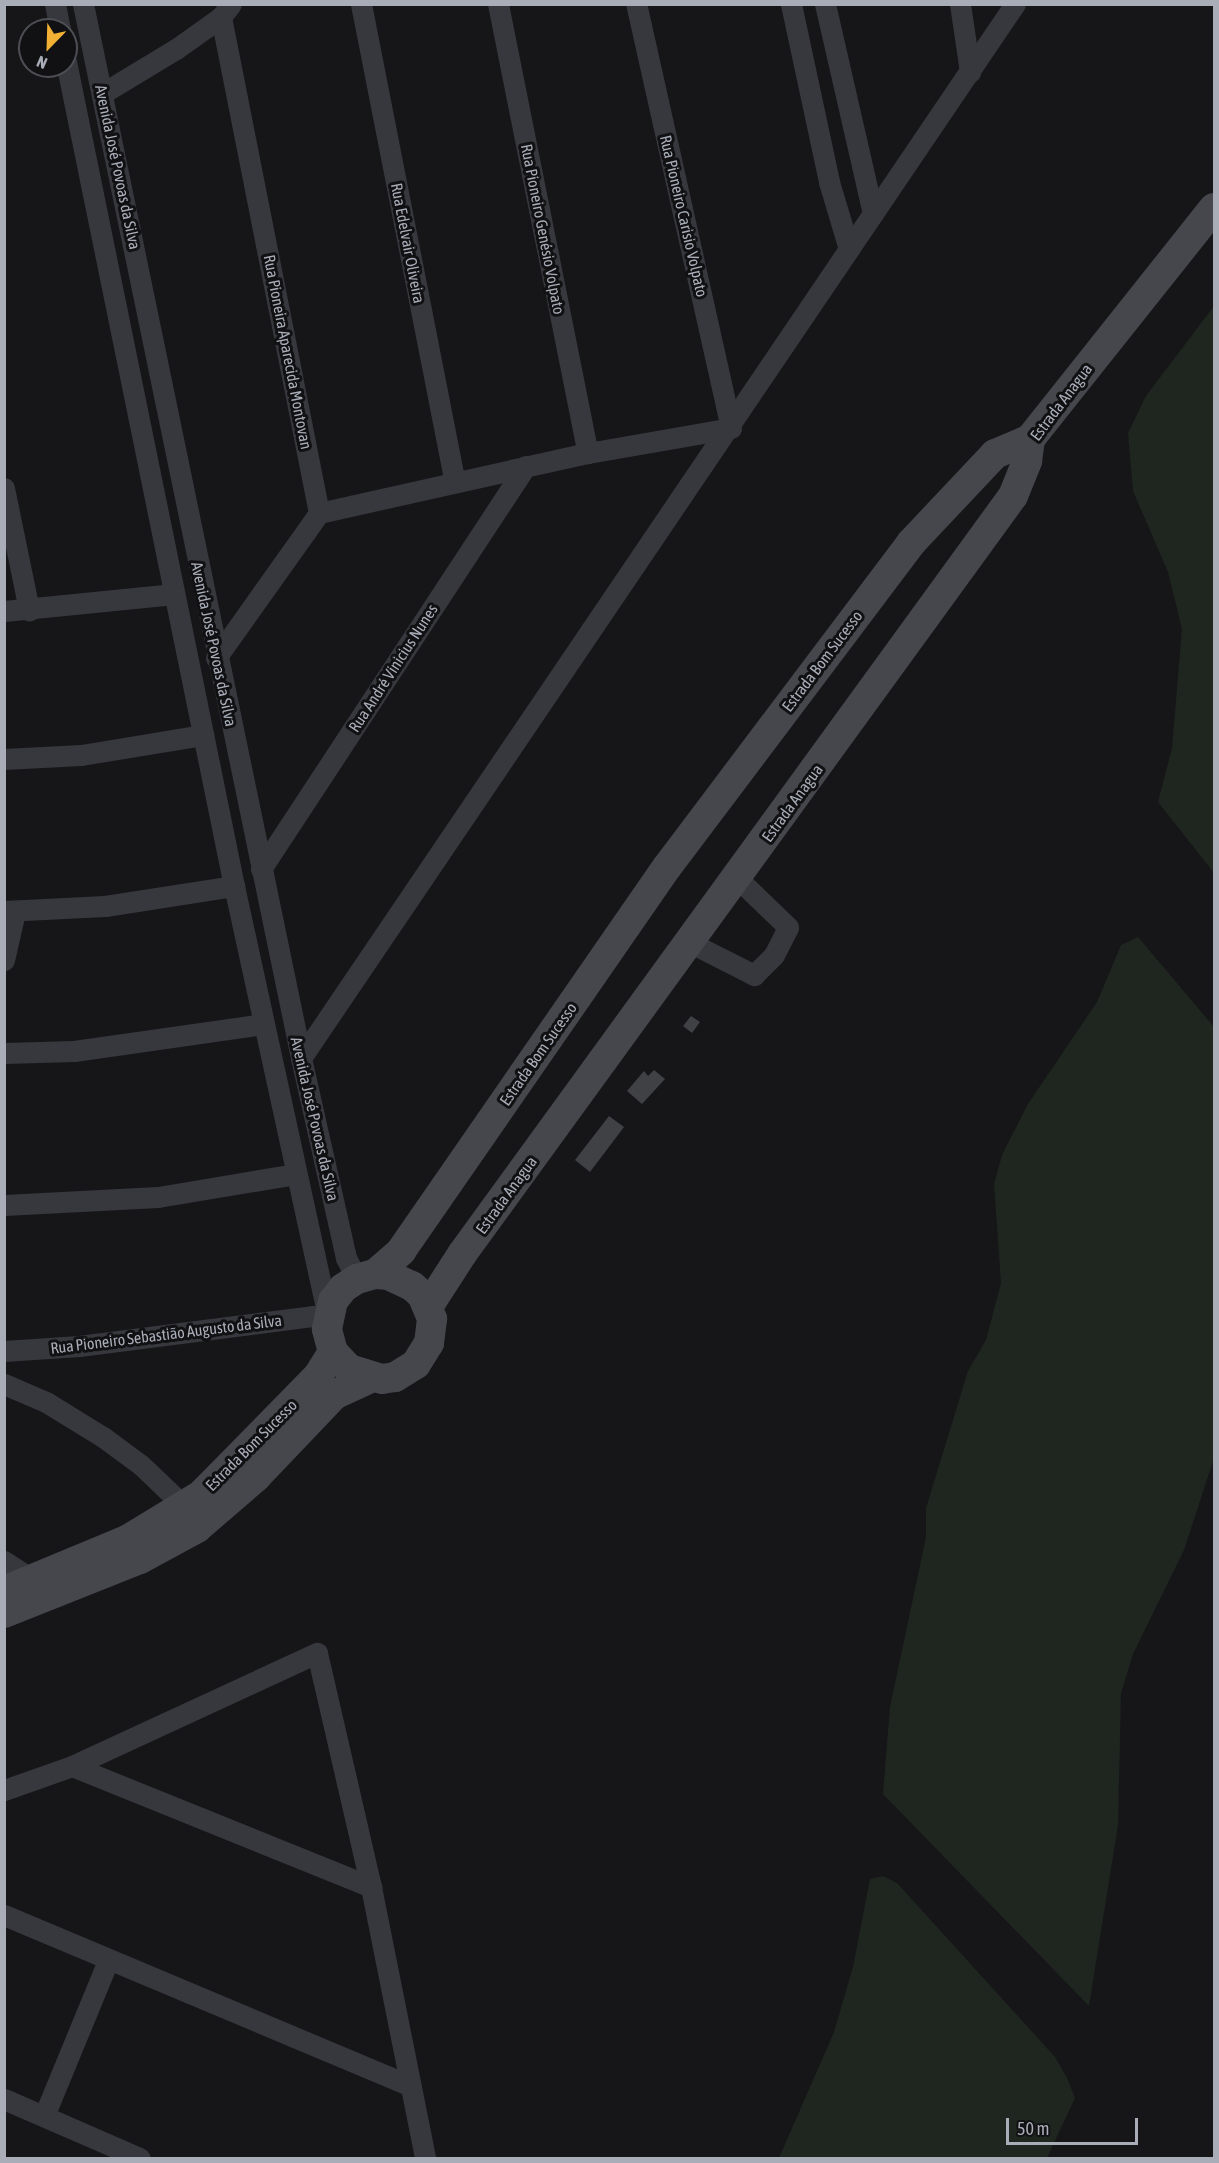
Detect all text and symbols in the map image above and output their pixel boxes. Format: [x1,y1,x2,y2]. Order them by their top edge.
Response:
north arrow [18,18,78,78]
text: N [34,53,50,73]
street label: Avenida José Povoas da Silva [91,83,145,251]
street label: Rua Pioneiro Carisio Volpato [656,133,712,299]
street label: Rua Pioneiro Genésio Volpato [517,142,569,316]
street label: Rua Edelvair Oliveira [387,181,429,305]
street label: Rua Pioneira Aparecida Montovan [260,253,316,451]
street label: Estrada Anagua [1026,360,1096,444]
street label: Avenida José Povoas da Silva [187,560,241,728]
street label: Rua André Vinicius Nunes [344,600,442,736]
street label: Estrada Bom Sucesso [778,607,866,715]
street label: Estrada Anagua [757,760,827,846]
street label: Estrada Bom Sucesso [495,999,581,1109]
street label: Avenida José Povoas da Silva [287,1035,343,1203]
street label: Estrada Anagua [471,1152,541,1238]
street label: Rua Pioneiro Sebastião Augusto da Silva [49,1310,283,1358]
street label: Estrada Bom Sucesso [201,1395,301,1495]
scale bar [1009,2106,1141,2144]
text: 50 m [1017,2118,1049,2139]

